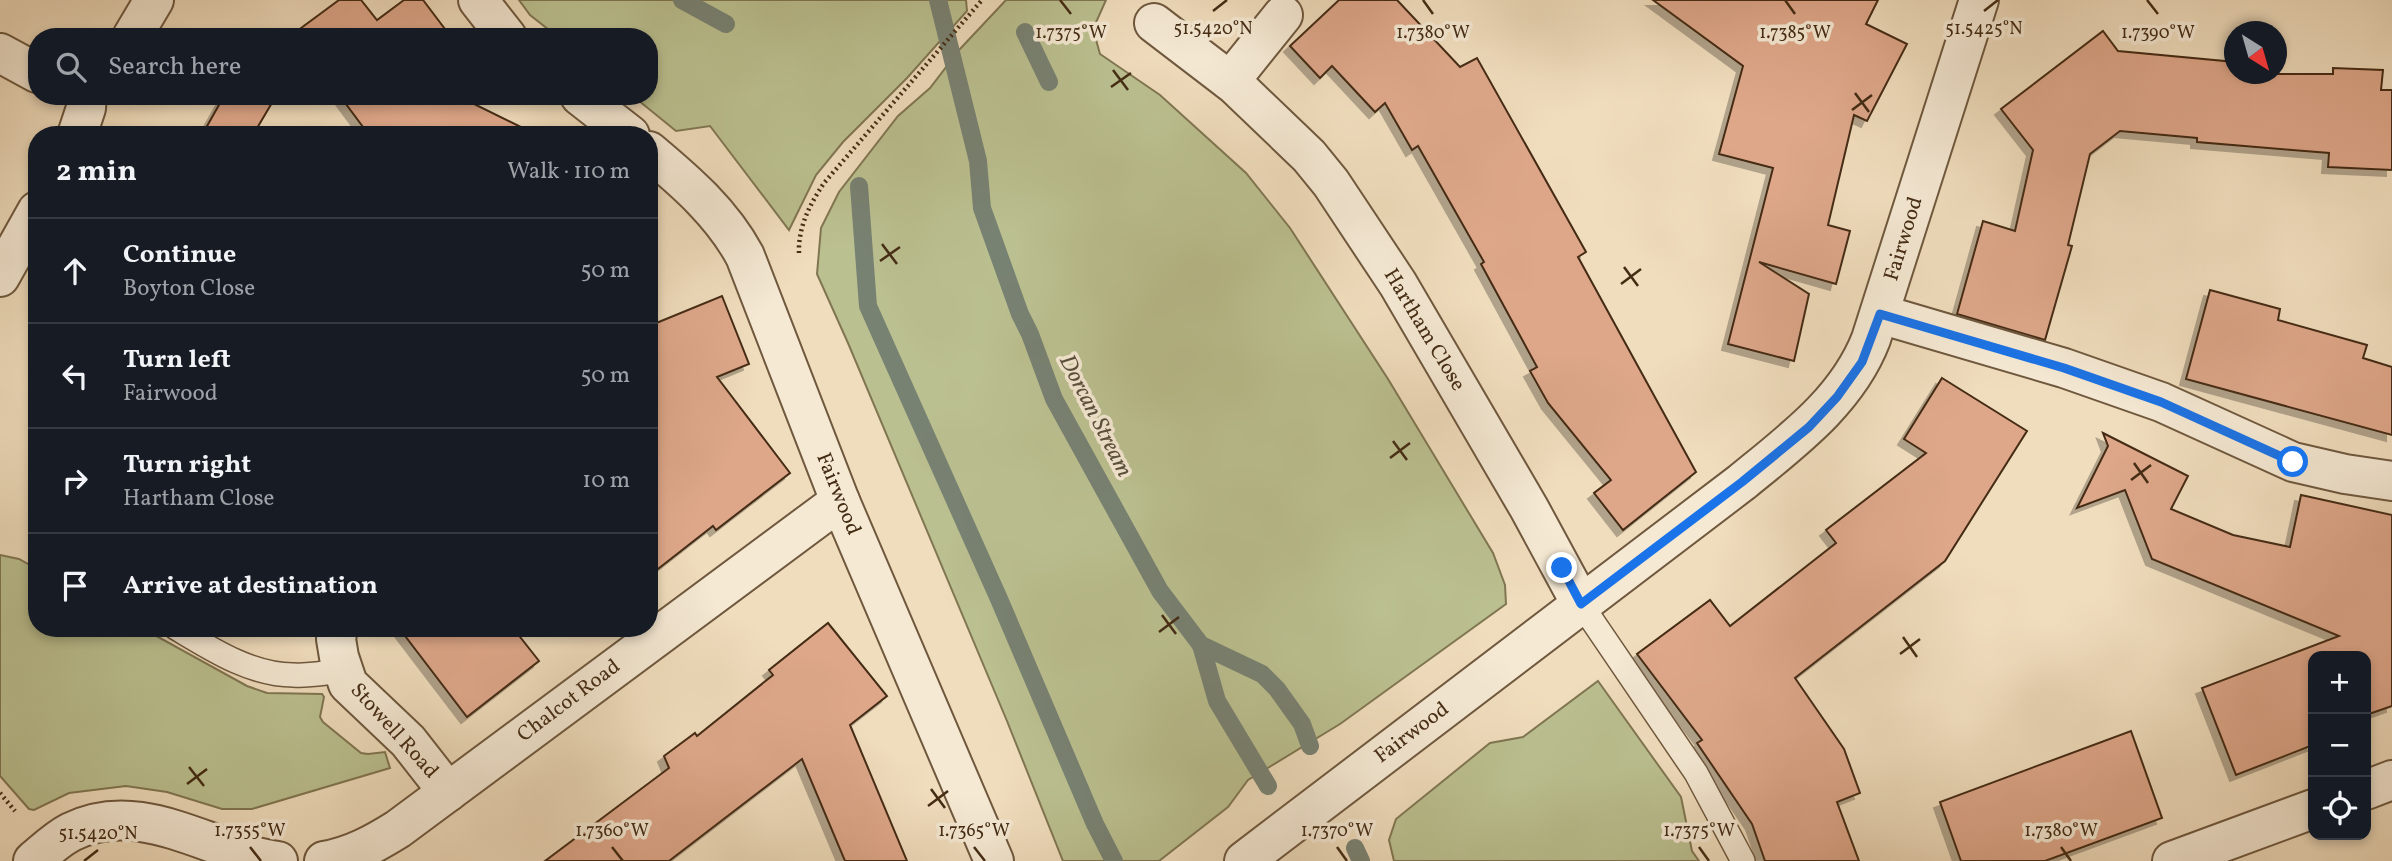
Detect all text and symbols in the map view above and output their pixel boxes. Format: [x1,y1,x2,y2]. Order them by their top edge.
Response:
text: 51.5420°N [1174,17,1252,42]
text: 51.5425°N [1945,17,2023,42]
text: 1.7375°W [1035,21,1107,46]
text: 1.7380°W [1396,21,1470,46]
text: 1.7385°W [1759,21,1831,46]
text: 1.7390°W [2121,21,2195,46]
north arrow [2224,21,2287,84]
search box [28,28,658,105]
icon: search [52,48,90,86]
text: Search here [108,49,241,85]
text: 2 min [56,151,137,193]
text: Walk · 110 m [507,156,630,188]
street label: Fairwood [1877,193,1931,285]
text: Continue [123,237,236,273]
icon: ahead [56,252,94,290]
text: 50 m [581,255,630,287]
street label: Hartham Close [1376,263,1472,397]
text: Boyton Close [123,273,255,305]
text: Turn left [123,342,231,378]
water label: Dorcan Stream [1050,349,1140,483]
icon: left [56,357,94,395]
text: 50 m [581,360,630,392]
text: Fairwood [123,378,218,410]
route start [2277,446,2308,477]
text: Turn right [123,447,251,483]
street label: Fairwood [808,448,868,540]
icon: right [56,462,94,500]
text: 10 m [582,465,630,497]
text: Hartham Close [123,483,274,515]
route end [1546,552,1577,583]
icon: arrive [56,567,94,605]
text: Arrive at destination [123,568,378,604]
map controls [2308,651,2371,840]
button: + [2308,651,2371,714]
street label: Chalcot Road [511,653,627,749]
street label: Stowell Road [343,677,445,785]
street label: Fairwood [1369,695,1455,771]
button: − [2308,714,2371,777]
button: locate [2308,777,2371,840]
text: 1.7355°W [214,819,286,844]
text: 1.7360°W [575,819,649,844]
text: 1.7365°W [938,819,1010,844]
text: 1.7370°W [1301,819,1373,844]
text: 1.7375°W [1663,819,1735,844]
text: 1.7380°W [2024,819,2098,844]
text: 51.5420°N [59,822,137,847]

